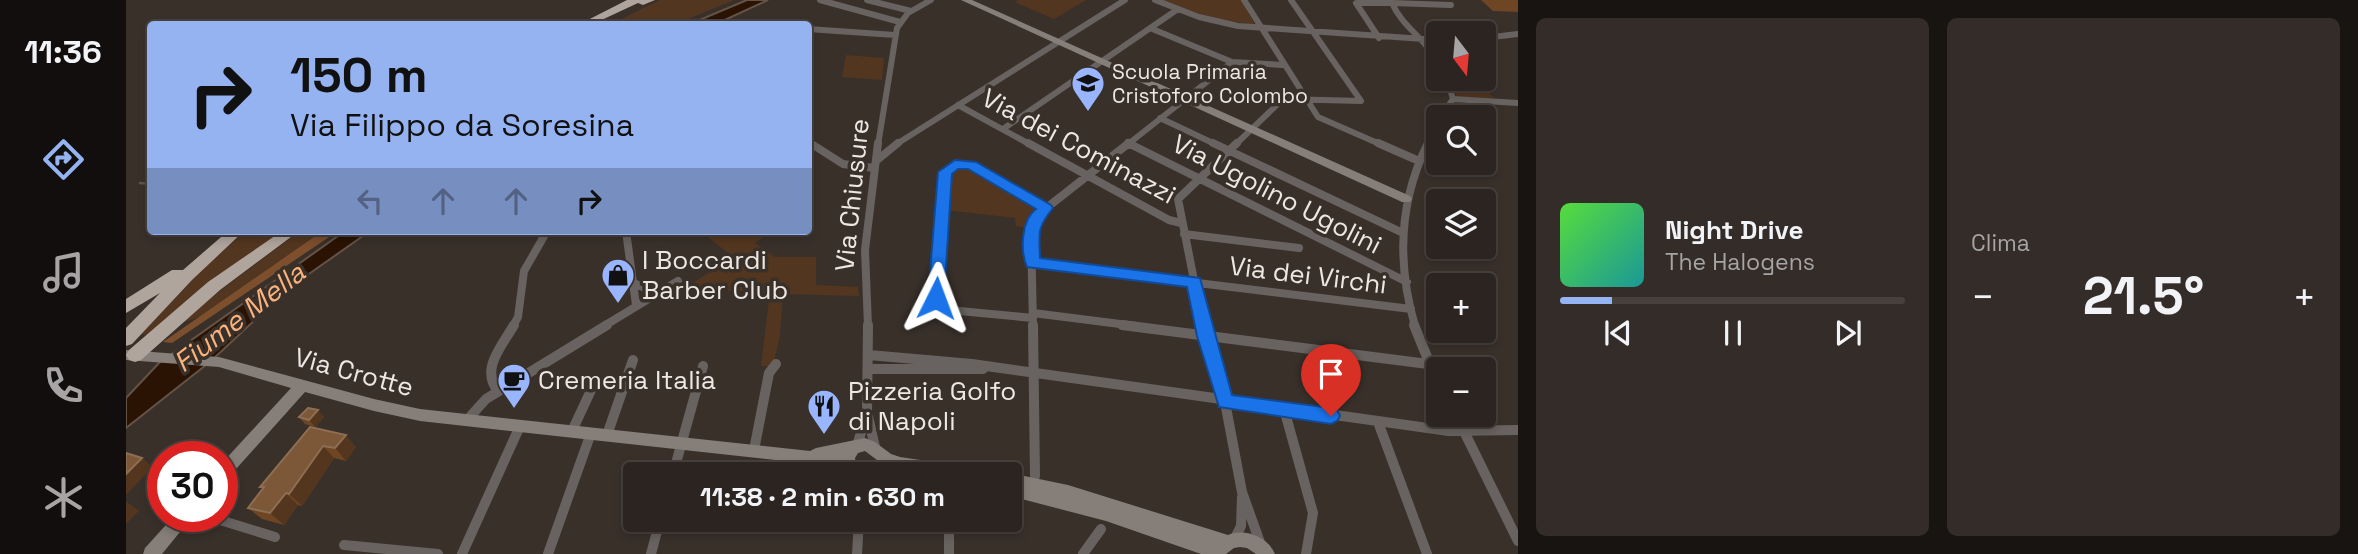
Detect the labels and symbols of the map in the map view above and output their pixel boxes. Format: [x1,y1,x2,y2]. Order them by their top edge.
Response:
north arrow [1426,21,1496,91]
place label: Scuola Primaria Cristoforo Colombo [1112,58,1308,109]
school or university icon: Scuola Primaria Cristoforo Colombo [1069,64,1107,113]
street label: Via dei Cominazzi [976,80,1182,212]
street label: Via Chiusure [827,117,877,273]
street label: Via Ugolino Ugolini [1166,126,1388,262]
place label: I Boccardi Barber Club [642,243,788,307]
street label: Via dei Virchi [1227,248,1389,302]
water label: Fiume Mella [166,254,313,380]
shop icon: I Boccardi Barber Club [599,256,637,305]
position arrow [899,261,973,335]
street label: Via Crotte [291,340,417,404]
pin [1301,344,1361,416]
cafe icon: Cremeria Italia [495,361,533,410]
place label: Cremeria Italia [538,363,716,397]
place label: Pizzeria Golfo di Napoli [848,374,1016,438]
restaurant icon: Pizzeria Golfo di Napoli [805,387,843,436]
speed limit sign: 30 [147,441,238,532]

